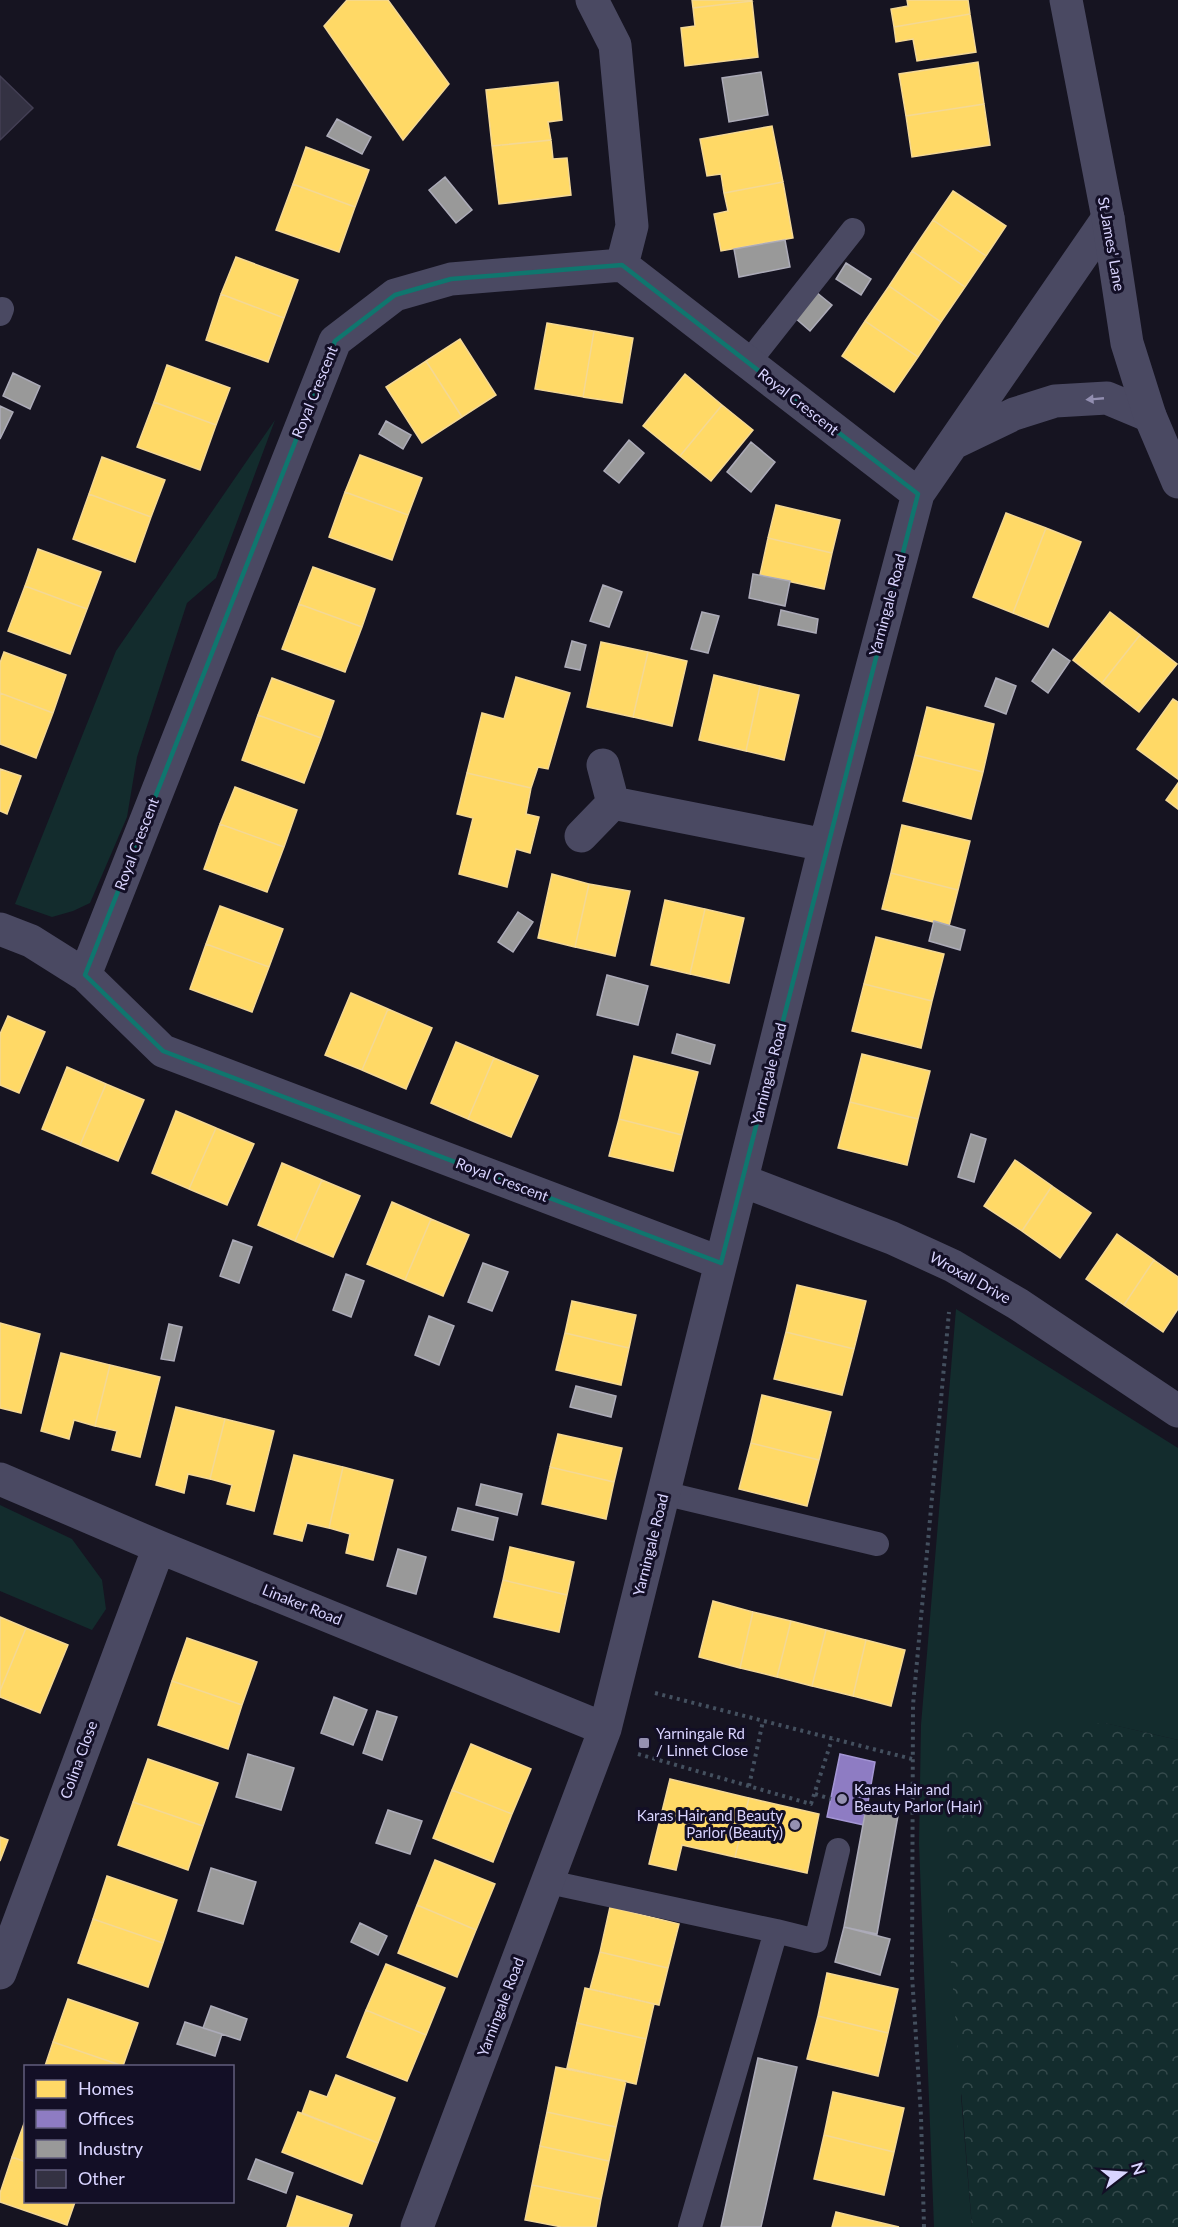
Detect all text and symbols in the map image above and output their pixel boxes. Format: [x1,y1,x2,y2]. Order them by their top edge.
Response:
street label: St James' Lane [1095,195,1129,292]
street label: Royal Crescent [287,342,341,440]
street label: Royal Crescent [755,364,843,439]
one-way arrow [1086,394,1105,404]
street label: Yarningale Road [865,552,909,658]
street label: Royal Crescent [110,794,162,892]
street label: Yarningale Road [747,1021,789,1127]
street label: Royal Crescent [454,1153,552,1205]
street label: Wroxall Drive [927,1247,1014,1307]
street label: Yarningale Road [629,1492,671,1598]
street label: Linaker Road [260,1580,345,1628]
street label: Colina Close [56,1718,101,1801]
place label: Yarningale Rd / Linnet Close [656,1724,748,1759]
marker: Yarningale Rd / Linnet Close [637,1736,651,1750]
place label: Karas Hair and Beauty Parlor (Hair) [854,1780,982,1815]
marker: Karas Hair and Beauty Parlor (Hair) [835,1792,849,1806]
place label: Karas Hair and Beauty Parlor (Beauty) [637,1806,783,1841]
marker: Karas Hair and Beauty Parlor (Beauty) [788,1818,802,1832]
street label: Yarningale Road [473,1955,527,2059]
legend [24,2065,234,2203]
text: Homes [78,2077,134,2099]
text: Offices [78,2107,134,2129]
text: Industry [78,2137,144,2159]
north arrow [1094,2143,1154,2203]
text: N [1128,2160,1150,2177]
text: Other [78,2167,125,2189]

